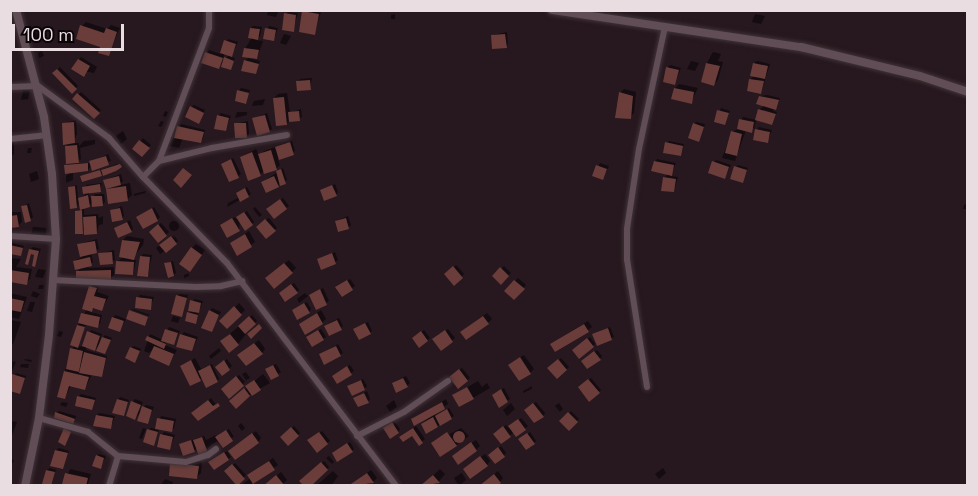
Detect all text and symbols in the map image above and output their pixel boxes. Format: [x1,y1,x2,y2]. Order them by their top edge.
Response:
scale bar [15,12,128,50]
text: 100 m [23,23,74,46]

